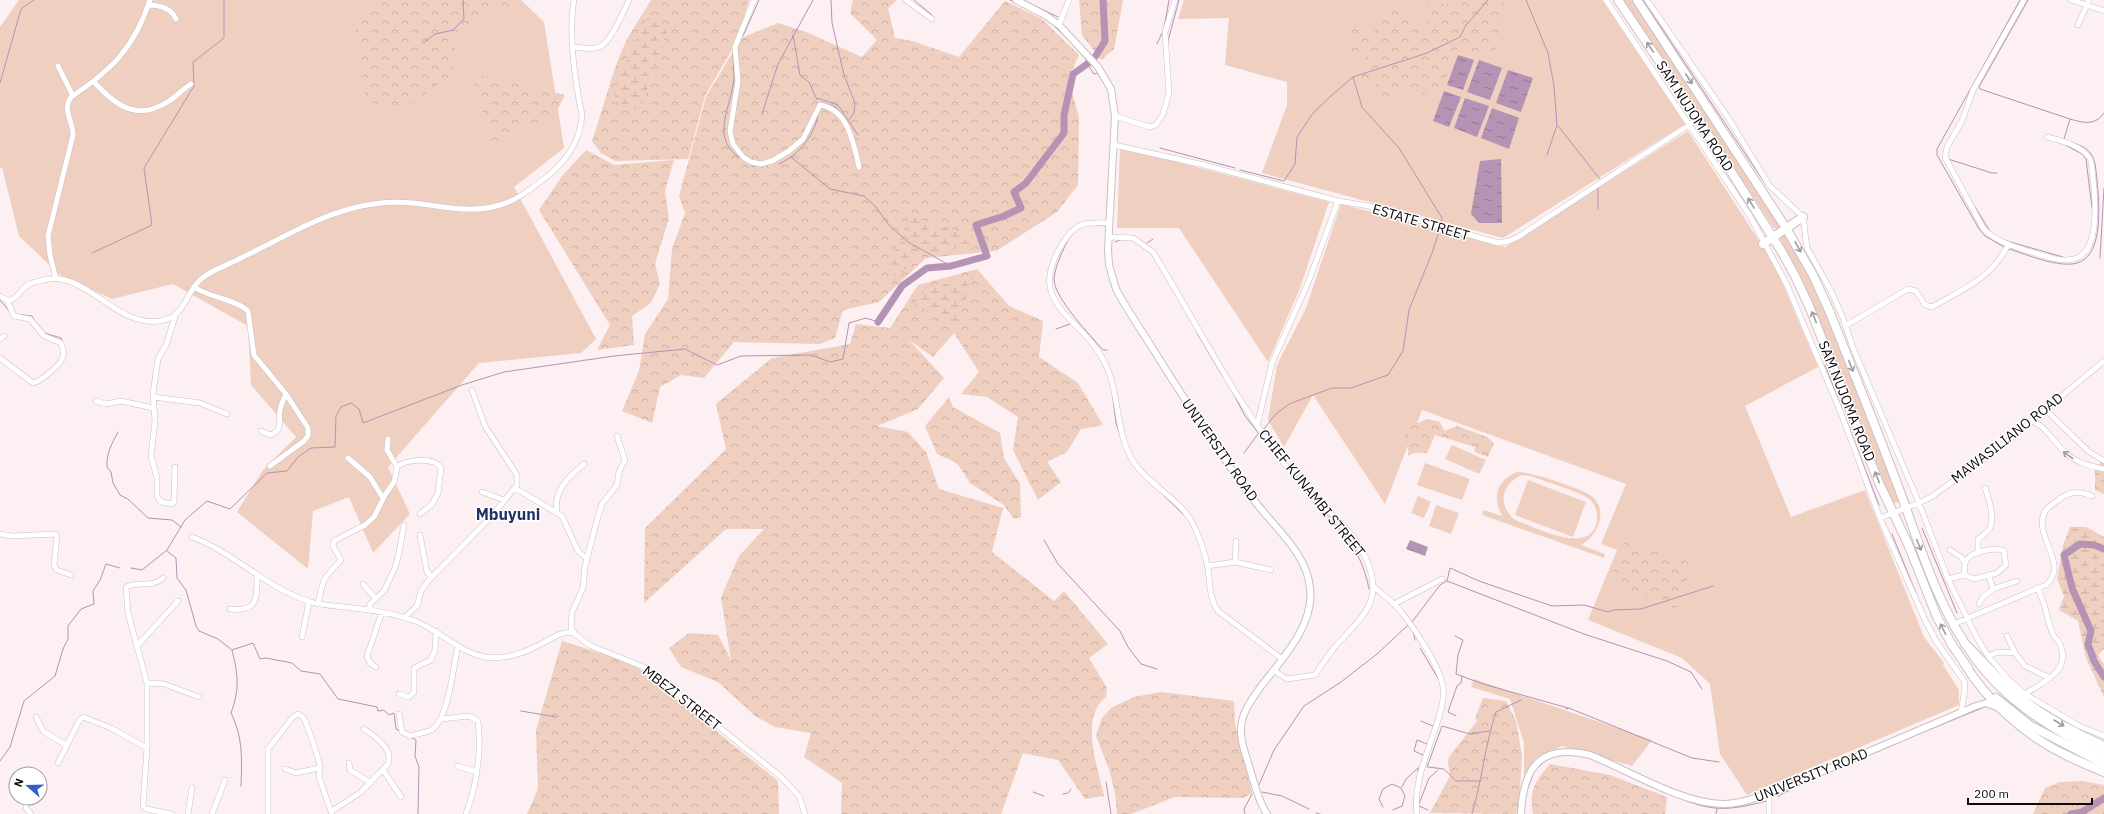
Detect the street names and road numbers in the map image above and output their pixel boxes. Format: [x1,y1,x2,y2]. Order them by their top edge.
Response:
street label: SAM NUJOMA ROAD [1652,57,1738,175]
street label: ESTATE STREET [1370,200,1472,244]
street label: SAM NUJOMA ROAD [1815,338,1879,464]
street label: MAWASILIANO ROAD [1947,389,2067,487]
street label: UNIVERSITY ROAD [1178,395,1262,505]
street label: CHIEF KUNAMBI STREET [1255,425,1369,561]
street label: MBEZI STREET [639,662,725,734]
street label: UNIVERSITY ROAD [1752,744,1870,806]

